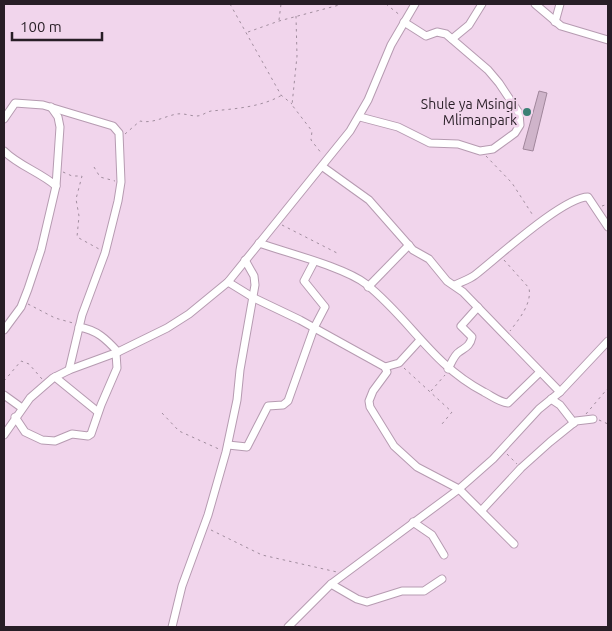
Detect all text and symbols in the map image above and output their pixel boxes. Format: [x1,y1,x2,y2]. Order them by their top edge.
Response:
scale bar [12,10,102,42]
text: 100 m [20,18,62,35]
place label: Shule ya Msingi Mlimanpark [421,96,517,128]
marker: Shule ya Msingi Mlimanpark [521,106,533,118]

